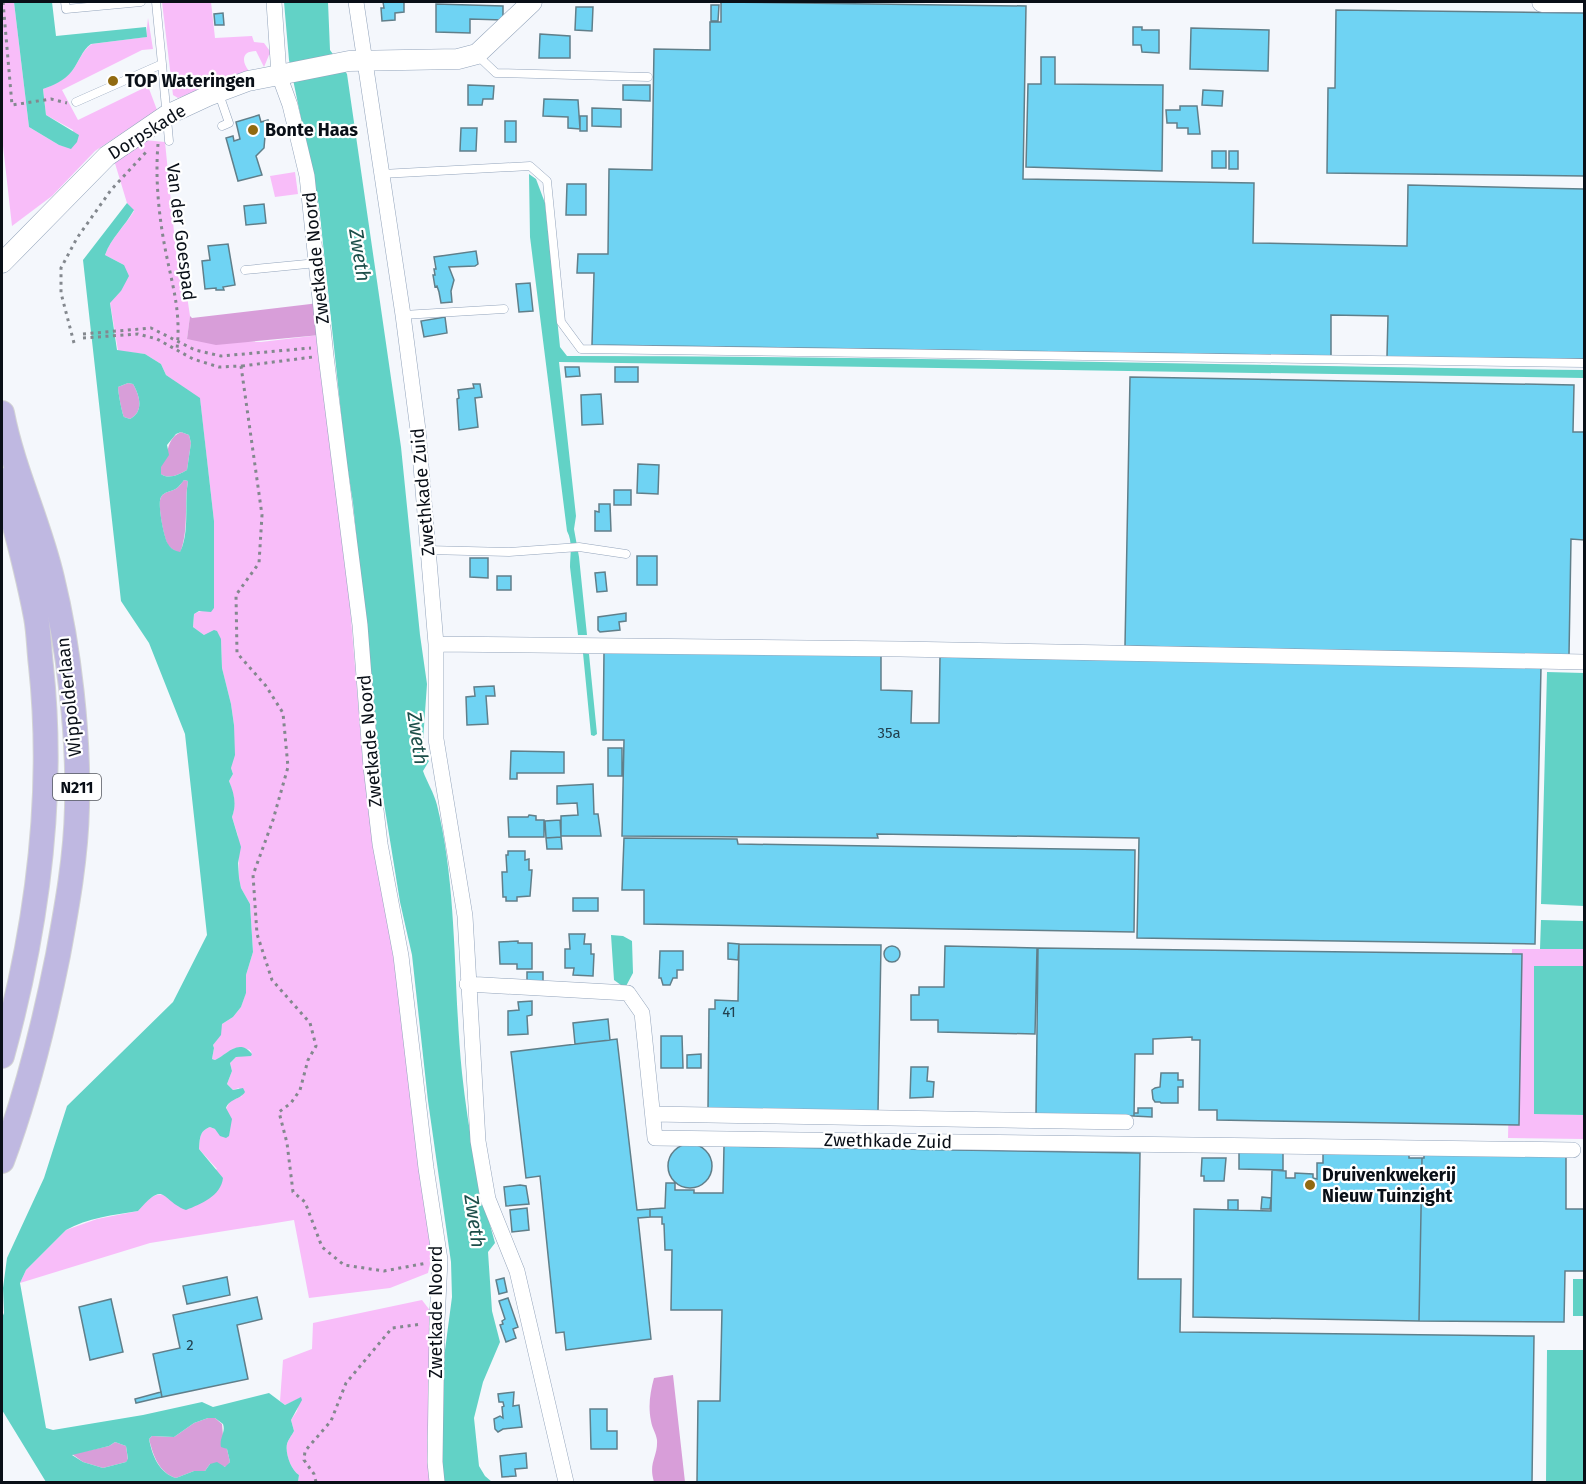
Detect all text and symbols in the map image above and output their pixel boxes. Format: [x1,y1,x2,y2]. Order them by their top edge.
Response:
place label: TOP Wateringen [125,70,255,92]
marker: TOP Wateringen [106,74,120,88]
street label: Dorpskade [104,99,190,165]
place label: Bonte Haas [265,119,358,141]
marker: Bonte Haas [246,123,260,137]
street label: Van der Goespad [162,162,200,302]
street label: Zwetkade Noord [298,191,334,325]
water label: Zweth [344,226,376,283]
street label: Zwethkade Zuid [406,427,440,557]
street label: Wippolderlaan [52,636,86,758]
street label: Zwetkade Noord [353,674,387,808]
water label: Zweth [402,709,434,766]
house number: 35a [877,724,901,742]
road number: N211 [53,774,101,800]
house number: 41 [722,1003,736,1021]
street label: Zwethkade Zuid [824,1129,952,1153]
place label: Druivenkwekerij Nieuw Tuinzight [1322,1164,1456,1207]
marker: Druivenkwekerij Nieuw Tuinzight [1303,1178,1317,1192]
water label: Zweth [459,1192,491,1249]
street label: Zwetkade Noord [425,1245,447,1379]
house number: 2 [186,1336,194,1354]

